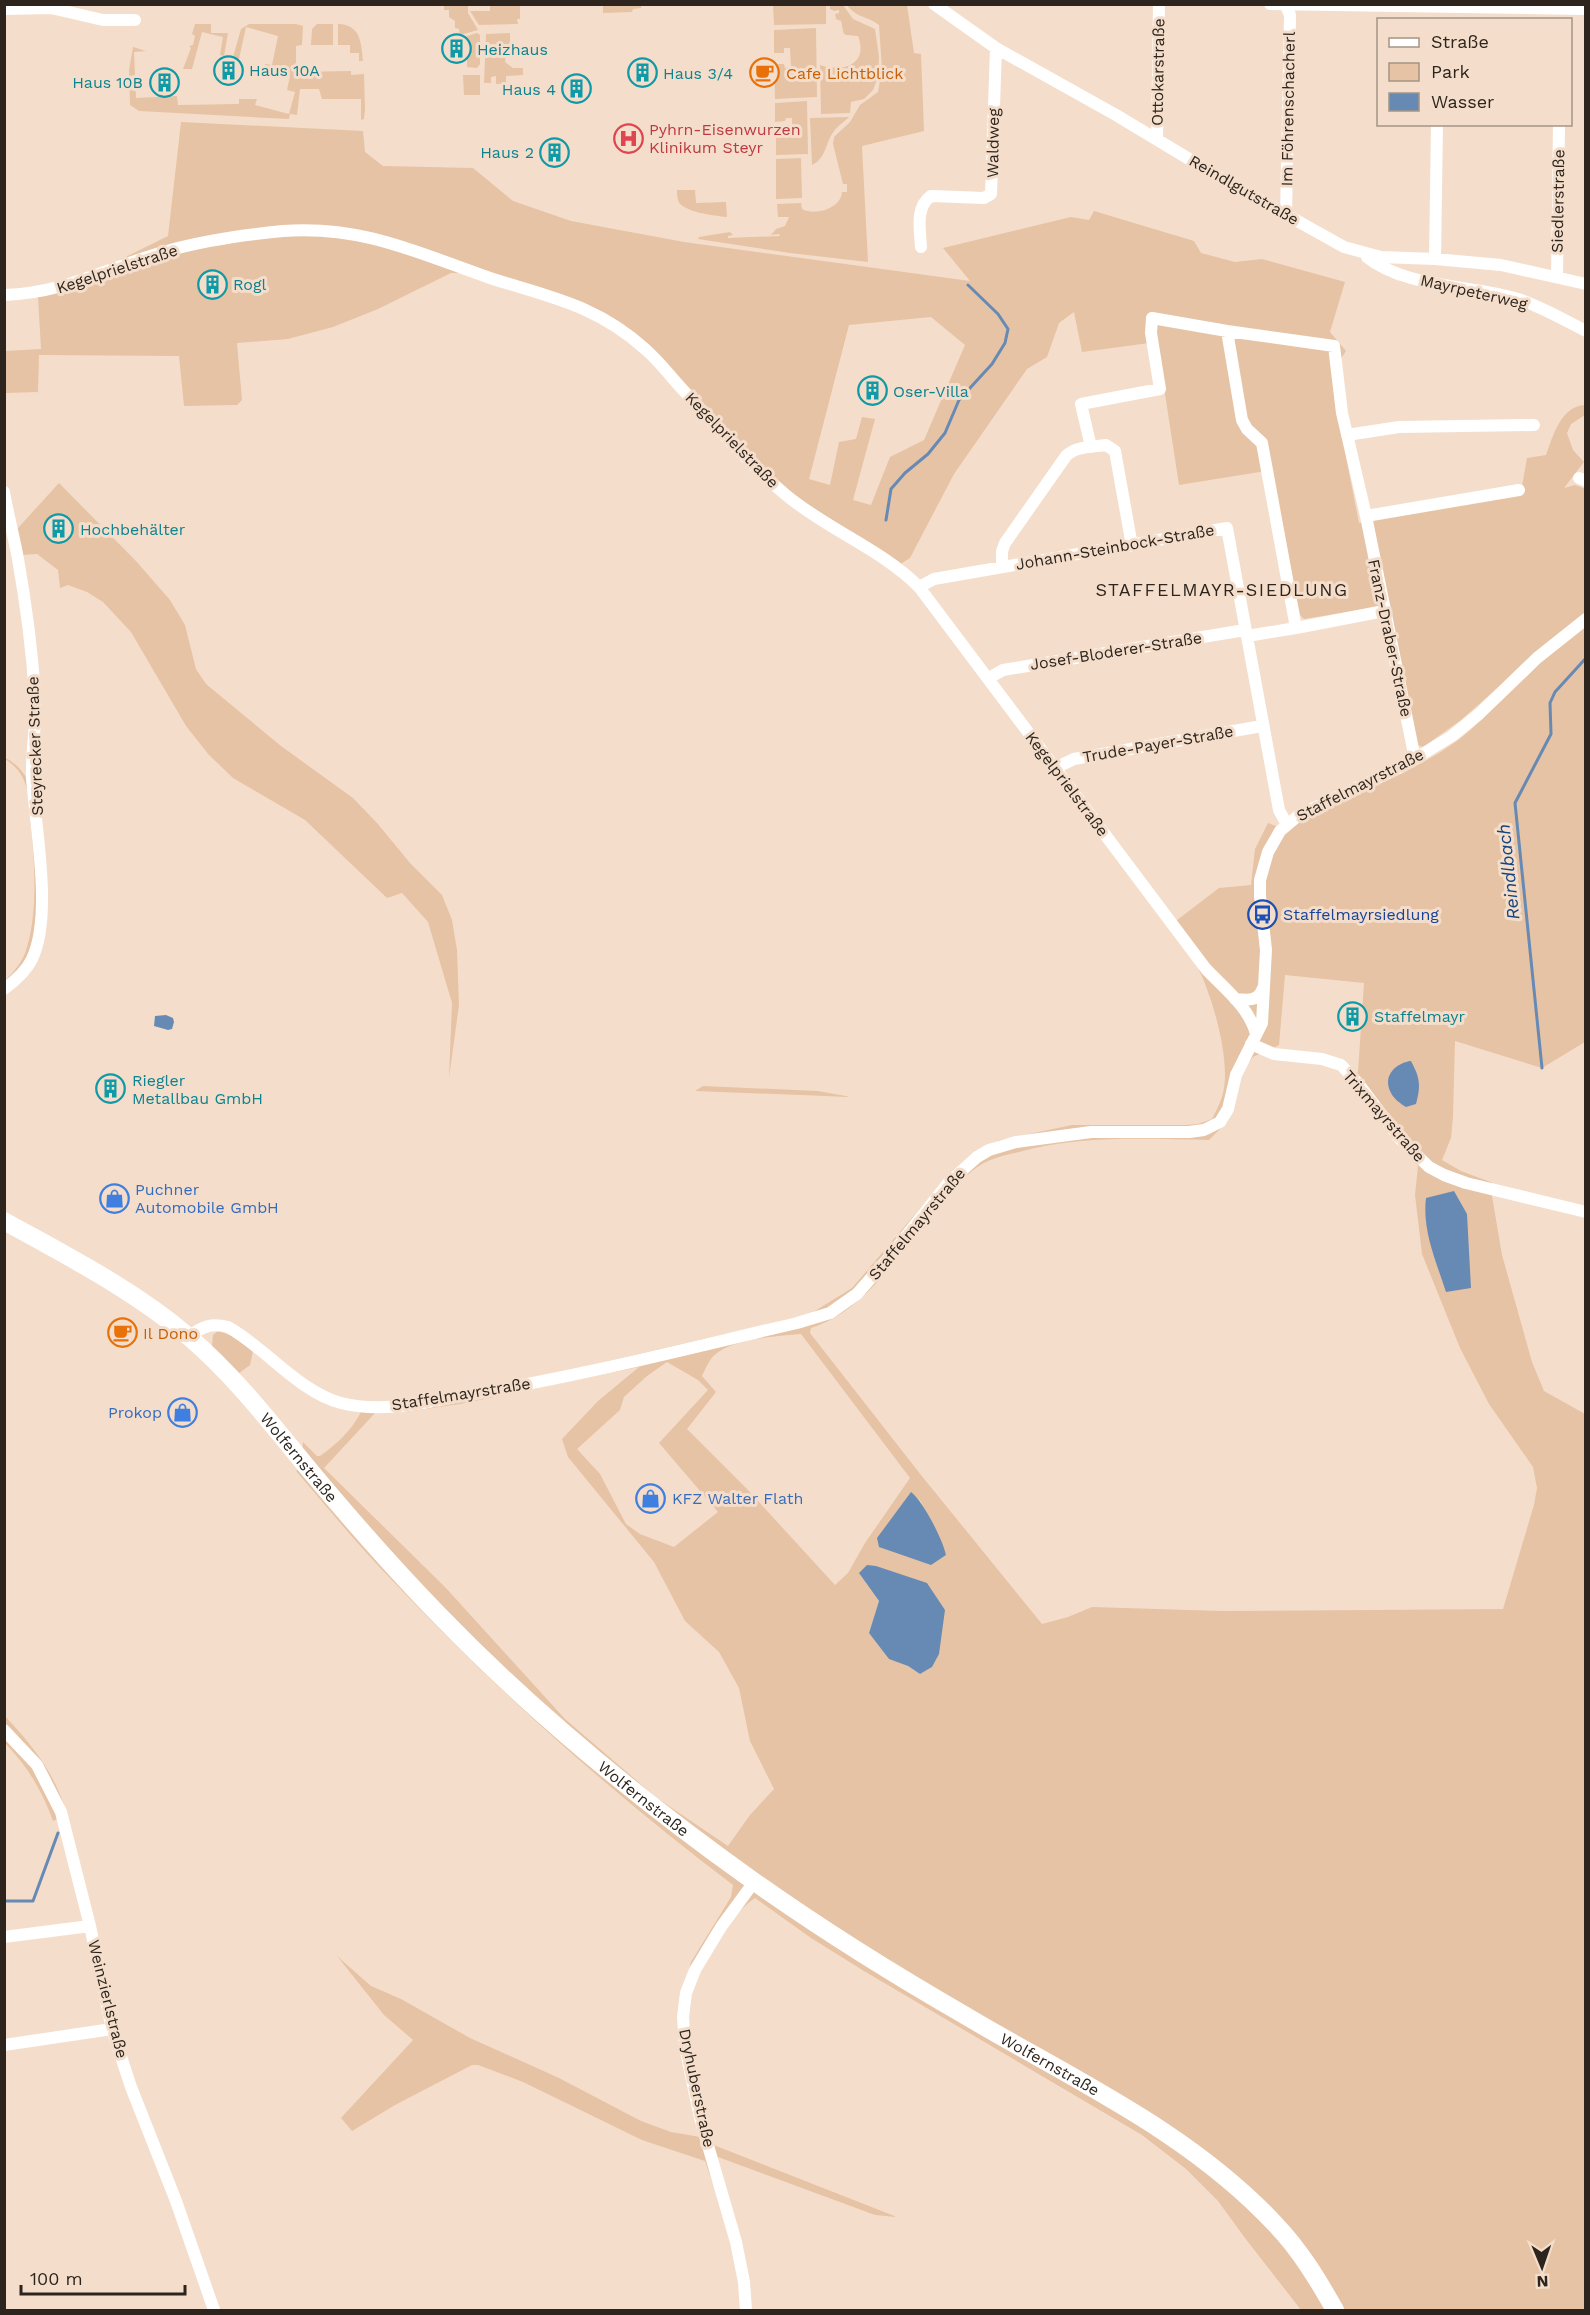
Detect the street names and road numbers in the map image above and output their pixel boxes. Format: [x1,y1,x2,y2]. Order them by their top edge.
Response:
street label: Ottokarstraße [1148,18,1168,126]
street label: Im Föhrenschacherl [1277,31,1299,187]
street label: Waldweg [983,108,1003,178]
street label: Siedlerstraße [1548,149,1568,253]
street label: Reindlgutstraße [1186,151,1302,229]
street label: Kegelprielstraße [54,240,180,298]
street label: Mayrpeterweg [1419,270,1530,314]
street label: Kegelprielstraße [681,388,783,492]
street label: Johann-Steinbock-Straße [1014,520,1216,574]
street label: Franz-Draber-Straße [1364,557,1416,719]
street label: Josef-Bloderer-Straße [1029,628,1203,674]
street label: Steyrecker Straße [23,676,47,816]
street label: Trude-Payer-Straße [1081,721,1235,767]
street label: Kegelprielstraße [1021,728,1113,840]
street label: Staffelmayrstraße [1293,745,1427,825]
street label: Trixmayrstraße [1339,1066,1429,1166]
street label: Staffelmayrstraße [865,1164,969,1284]
street label: Staffelmayrstraße [390,1374,532,1414]
street label: Wolfernstraße [257,1408,342,1506]
street label: Wolfernstraße [594,1757,693,1840]
street label: Weinzierlstraße [84,1938,132,2060]
street label: Dryhuberstraße [675,2027,719,2149]
street label: Wolfernstraße [997,2028,1103,2099]

